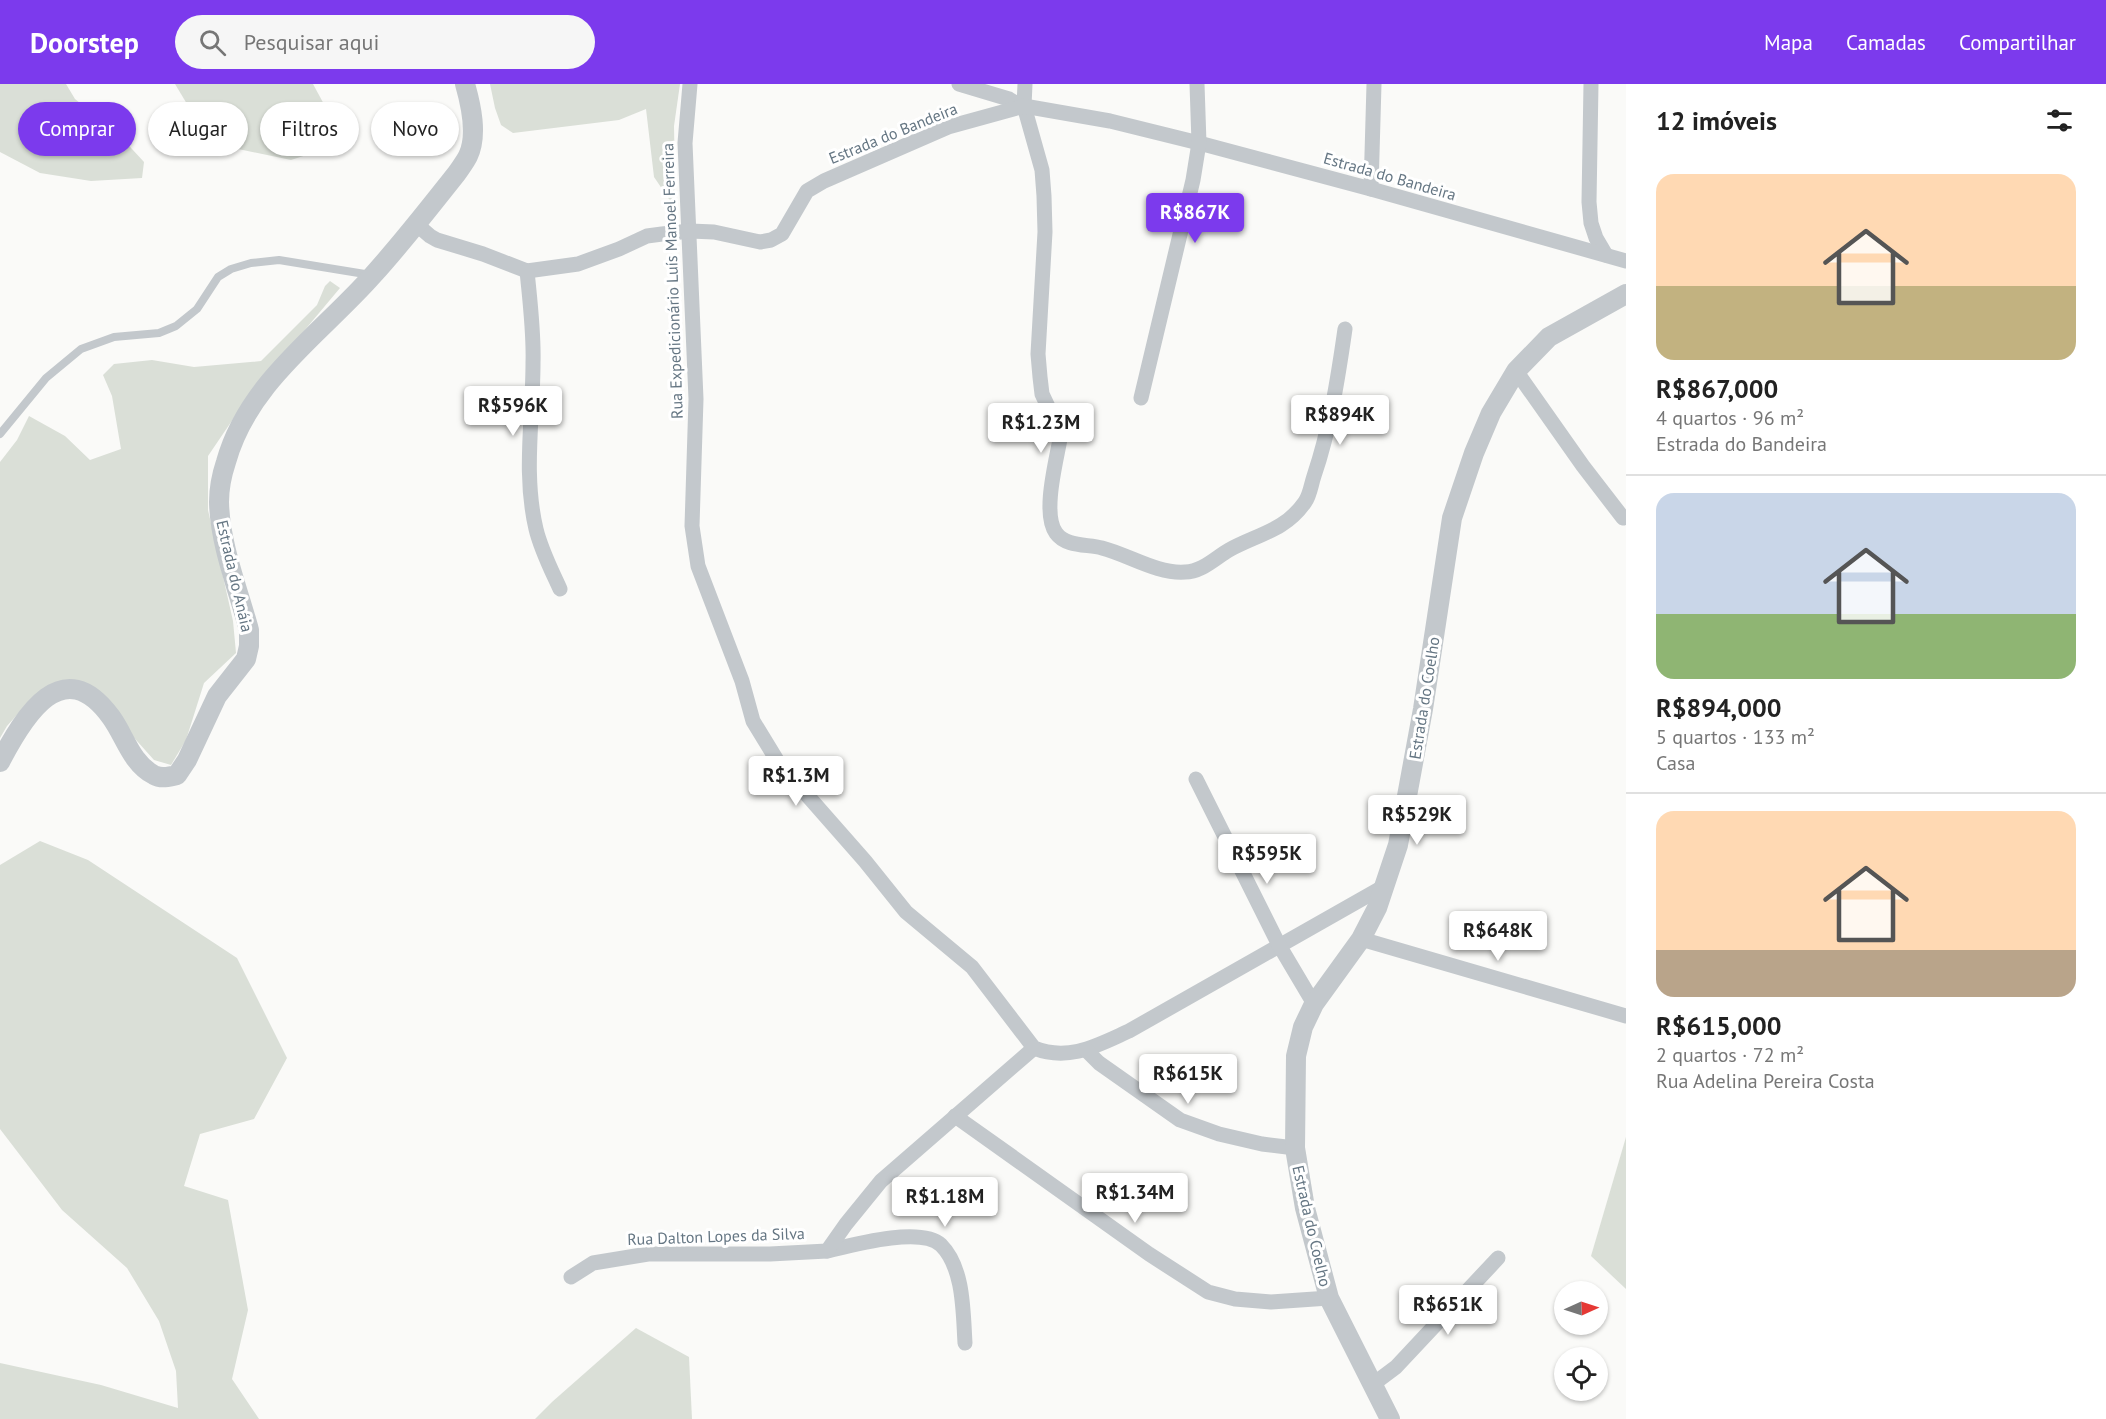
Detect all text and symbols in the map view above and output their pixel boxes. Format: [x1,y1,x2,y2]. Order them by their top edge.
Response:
search box [175,15,595,69]
text: Doorstep [30,24,139,61]
icon: search [196,26,229,59]
text: Pesquisar aqui [244,28,379,56]
text: Mapa [1764,29,1813,56]
text: Camadas [1846,29,1926,56]
text: Compartilhar [1959,29,2076,56]
street label: Estrada do Bandeira [826,98,960,168]
chip: Comprar [18,102,136,156]
chip: Alugar [148,102,248,156]
chip: Filtros [260,102,359,156]
chip: Novo [371,102,459,156]
text: 12 imóveis [1656,104,1777,137]
icon: filters [2043,104,2076,137]
street label: Rua Expedicionário Luís Manoel Ferreira [657,143,687,419]
street label: Estrada do Bandeira [1321,148,1459,204]
pin: R$867K [1146,193,1244,244]
text: R$867K [1160,199,1230,225]
icon: home [1812,213,1920,321]
text: R$867,000 [1656,372,1778,405]
pin: R$596K [464,386,562,437]
text: R$596K [478,392,548,418]
pin: R$894K [1291,395,1389,446]
text: R$894K [1305,401,1375,427]
pin: R$1.23M [986,403,1096,454]
text: 4 quartos · 96 m² [1656,405,1804,431]
text: R$1.23M [1002,409,1080,435]
text: Estrada do Bandeira [1656,431,1827,457]
street label: Estrada do Anáia [212,518,258,634]
icon: home [1812,532,1920,640]
street label: Estrada do Coelho [1404,635,1444,761]
text: R$894,000 [1656,691,1781,724]
text: 5 quartos · 133 m² [1656,724,1815,750]
text: Casa [1656,750,1695,776]
pin: R$1.3M [747,756,845,807]
text: R$1.3M [763,762,829,788]
pin: R$529K [1368,795,1466,846]
text: R$529K [1382,801,1452,827]
pin: R$595K [1218,834,1316,885]
text: R$595K [1232,840,1302,866]
icon: home [1812,850,1920,958]
pin: R$648K [1449,911,1547,962]
text: R$648K [1463,917,1533,943]
text: R$615,000 [1656,1009,1781,1042]
text: 2 quartos · 72 m² [1656,1042,1804,1068]
pin: R$615K [1139,1054,1237,1105]
text: R$615K [1153,1060,1223,1086]
text: Rua Adelina Pereira Costa [1656,1068,1875,1094]
street label: Estrada do Coelho [1288,1163,1336,1289]
pin: R$1.34M [1080,1173,1190,1224]
pin: R$1.18M [890,1177,1000,1228]
text: R$1.34M [1096,1179,1174,1205]
text: R$1.18M [906,1183,984,1209]
street label: Rua Dalton Lopes da Silva [627,1223,805,1249]
north arrow [1554,1281,1608,1335]
map controls [1554,1281,1608,1401]
pin: R$651K [1399,1285,1497,1336]
text: R$651K [1413,1291,1483,1317]
button: locate [1554,1347,1608,1401]

